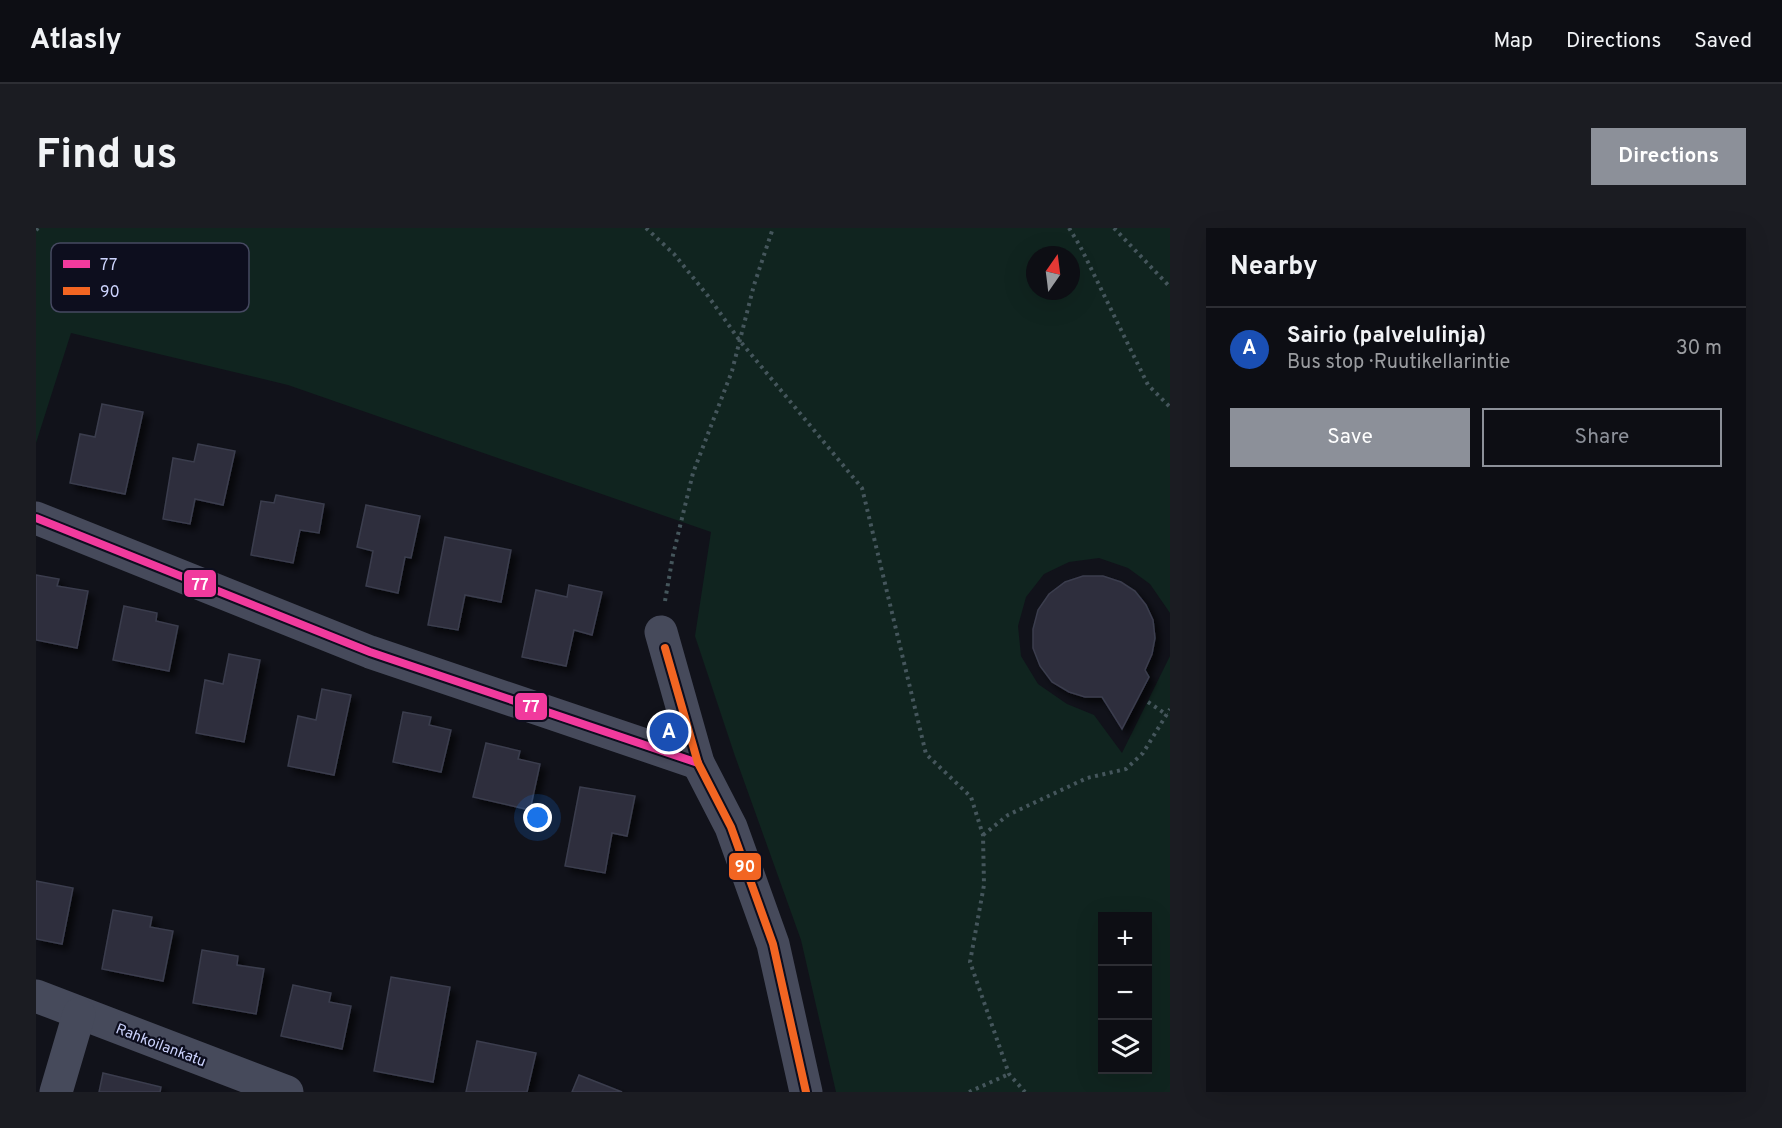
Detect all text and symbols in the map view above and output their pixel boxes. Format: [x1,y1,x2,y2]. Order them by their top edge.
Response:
text: Atlasly [30,23,122,59]
text: Map [1493,28,1533,55]
text: Directions [1566,28,1661,55]
text: Saved [1694,28,1752,55]
button: Directions [1591,128,1746,185]
text: Find us [36,130,177,183]
legend [51,243,249,312]
north arrow [1026,246,1080,300]
text: Nearby [1230,251,1318,284]
text: 77 [100,256,117,276]
text: 90 [100,283,120,303]
text: Sairio (palvelulinja) [1287,323,1486,350]
text: A [1242,336,1257,362]
text: 30 m [1676,336,1722,362]
text: Bus stop · Ruutikellarintie [1287,350,1510,376]
button: Save [1230,408,1470,467]
button: Share [1482,408,1722,467]
line badge: 77 [183,569,217,598]
text: 77 [191,576,209,596]
line badge: 77 [514,692,548,721]
text: 77 [522,698,540,718]
pin: A [650,710,688,754]
your location [523,803,552,832]
line badge: 90 [728,852,762,881]
text: 90 [735,858,755,878]
map controls [1098,912,1152,1074]
button: + [1098,912,1152,966]
button: − [1098,966,1152,1020]
street label: Rahkoilankatu [113,1020,208,1072]
button: layers [1098,1020,1152,1074]

